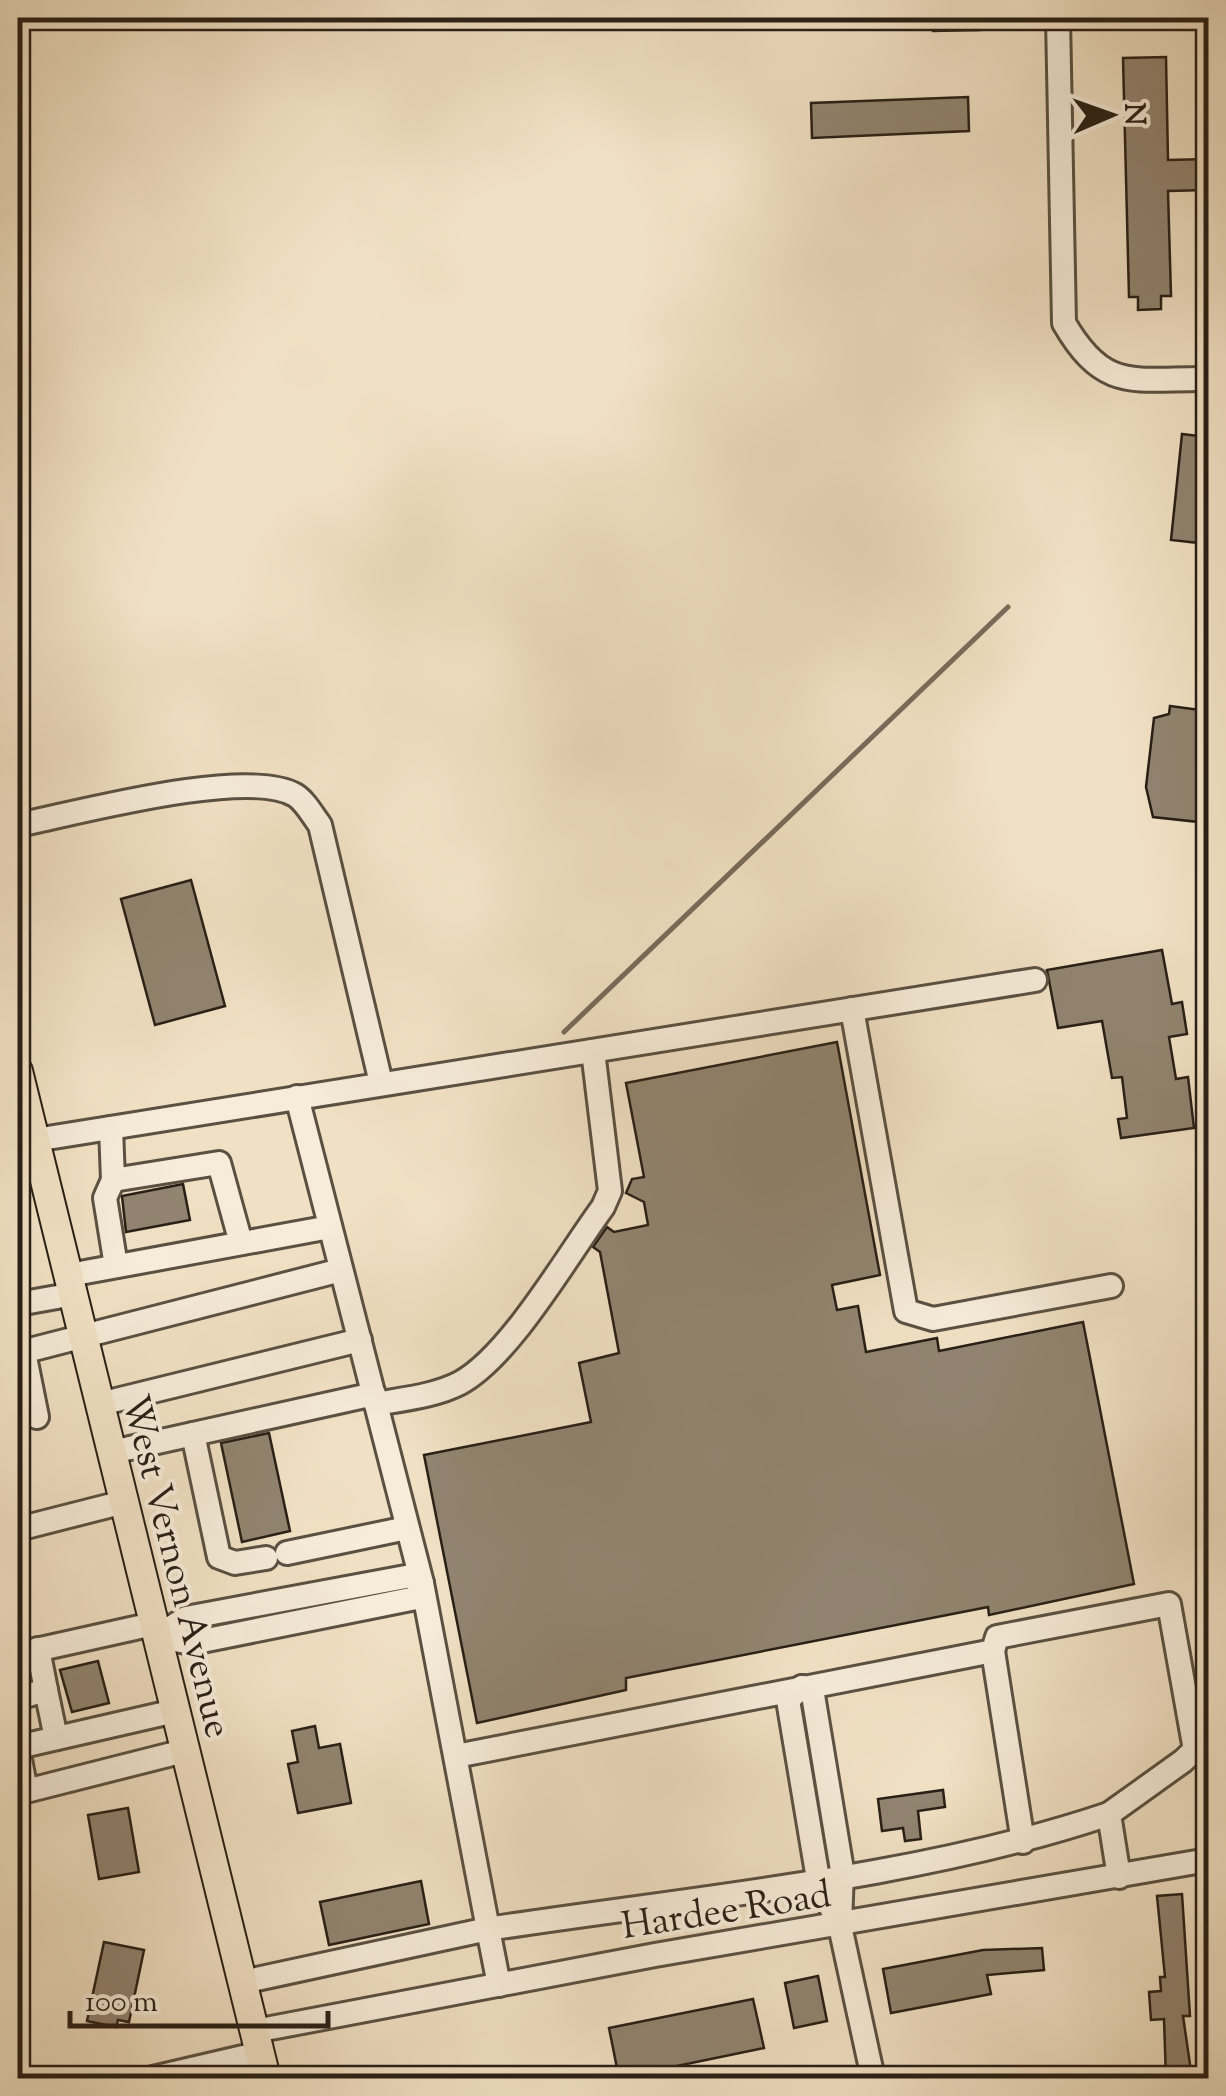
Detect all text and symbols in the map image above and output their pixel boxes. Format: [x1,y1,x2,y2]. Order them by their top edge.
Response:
north arrow [1061,65,1161,165]
text: N [1113,102,1153,126]
street label: West Vernon Avenue [105,1390,243,1744]
street label: Hardee Road [618,1870,835,1956]
scale bar [70,1966,328,2028]
text: 100 m [85,1982,158,2025]

